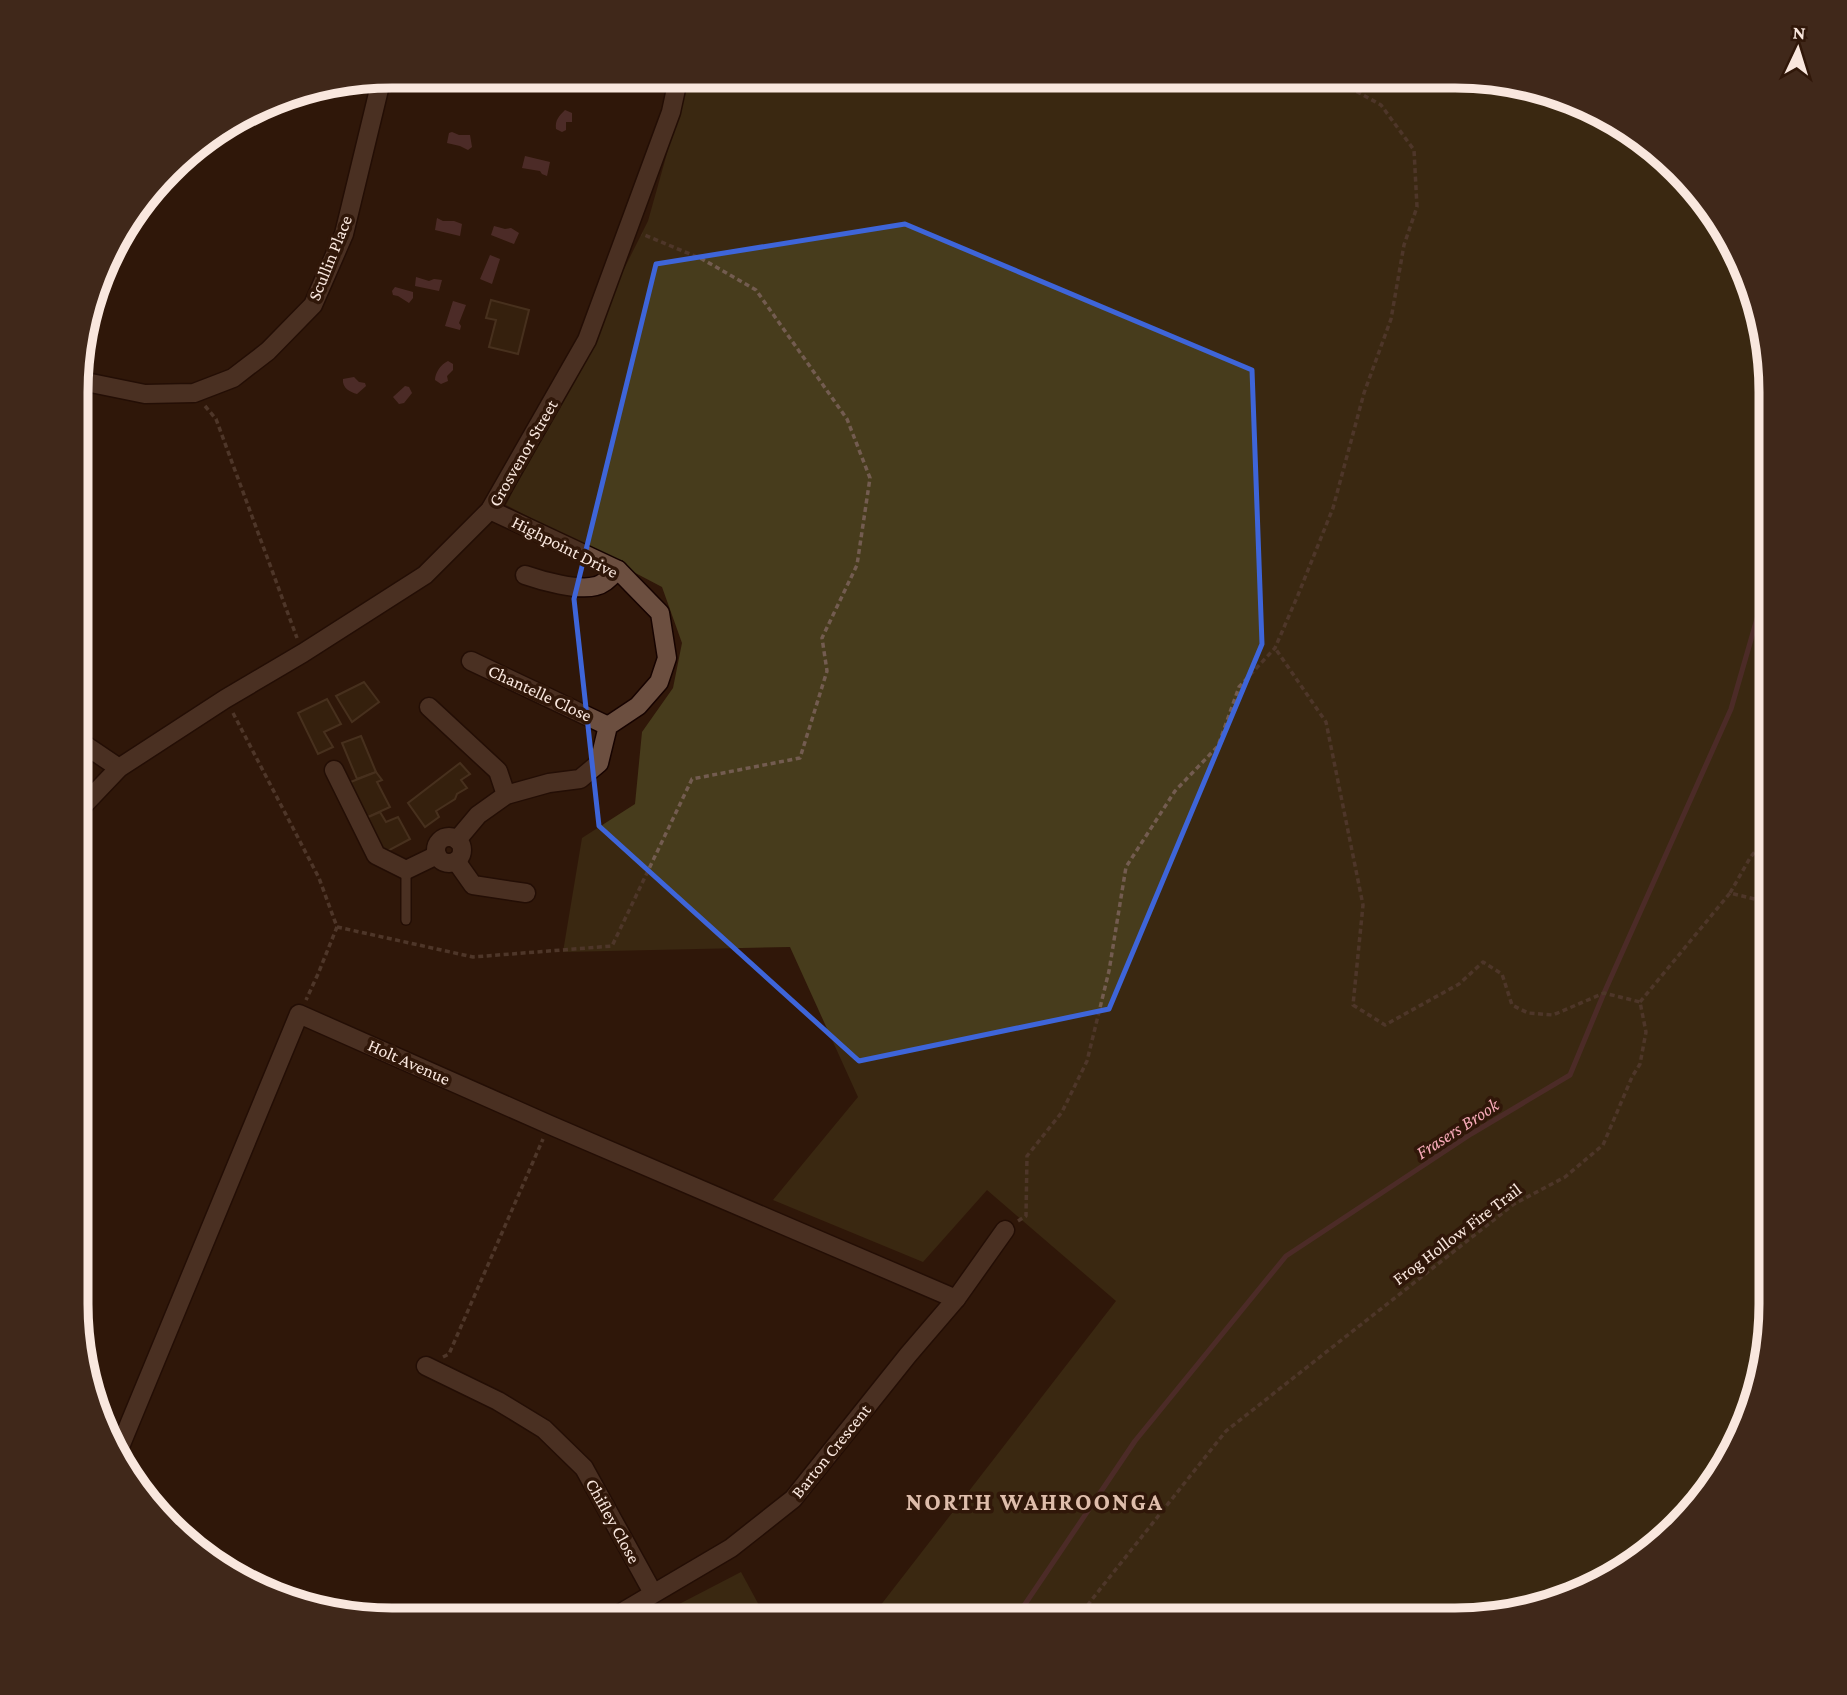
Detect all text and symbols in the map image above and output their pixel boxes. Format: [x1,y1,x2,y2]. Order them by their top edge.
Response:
north arrow [1763,14,1833,84]
text: N [1792,22,1806,43]
street label: Scullin Place [304,212,356,303]
street label: Grosvenor Street [484,395,562,510]
street label: Highpoint Drive [509,512,621,582]
street label: Chantelle Close [485,660,595,726]
street label: Holt Avenue [365,1035,453,1089]
water label: Frasers Brook [1412,1093,1503,1163]
street label: Frog Hollow Fire Trail [1389,1179,1525,1289]
street label: Barton Crescent [787,1399,876,1502]
street label: Chifley Close [582,1475,644,1567]
district label: NORTH WAHROONGA [906,1488,1164,1515]

